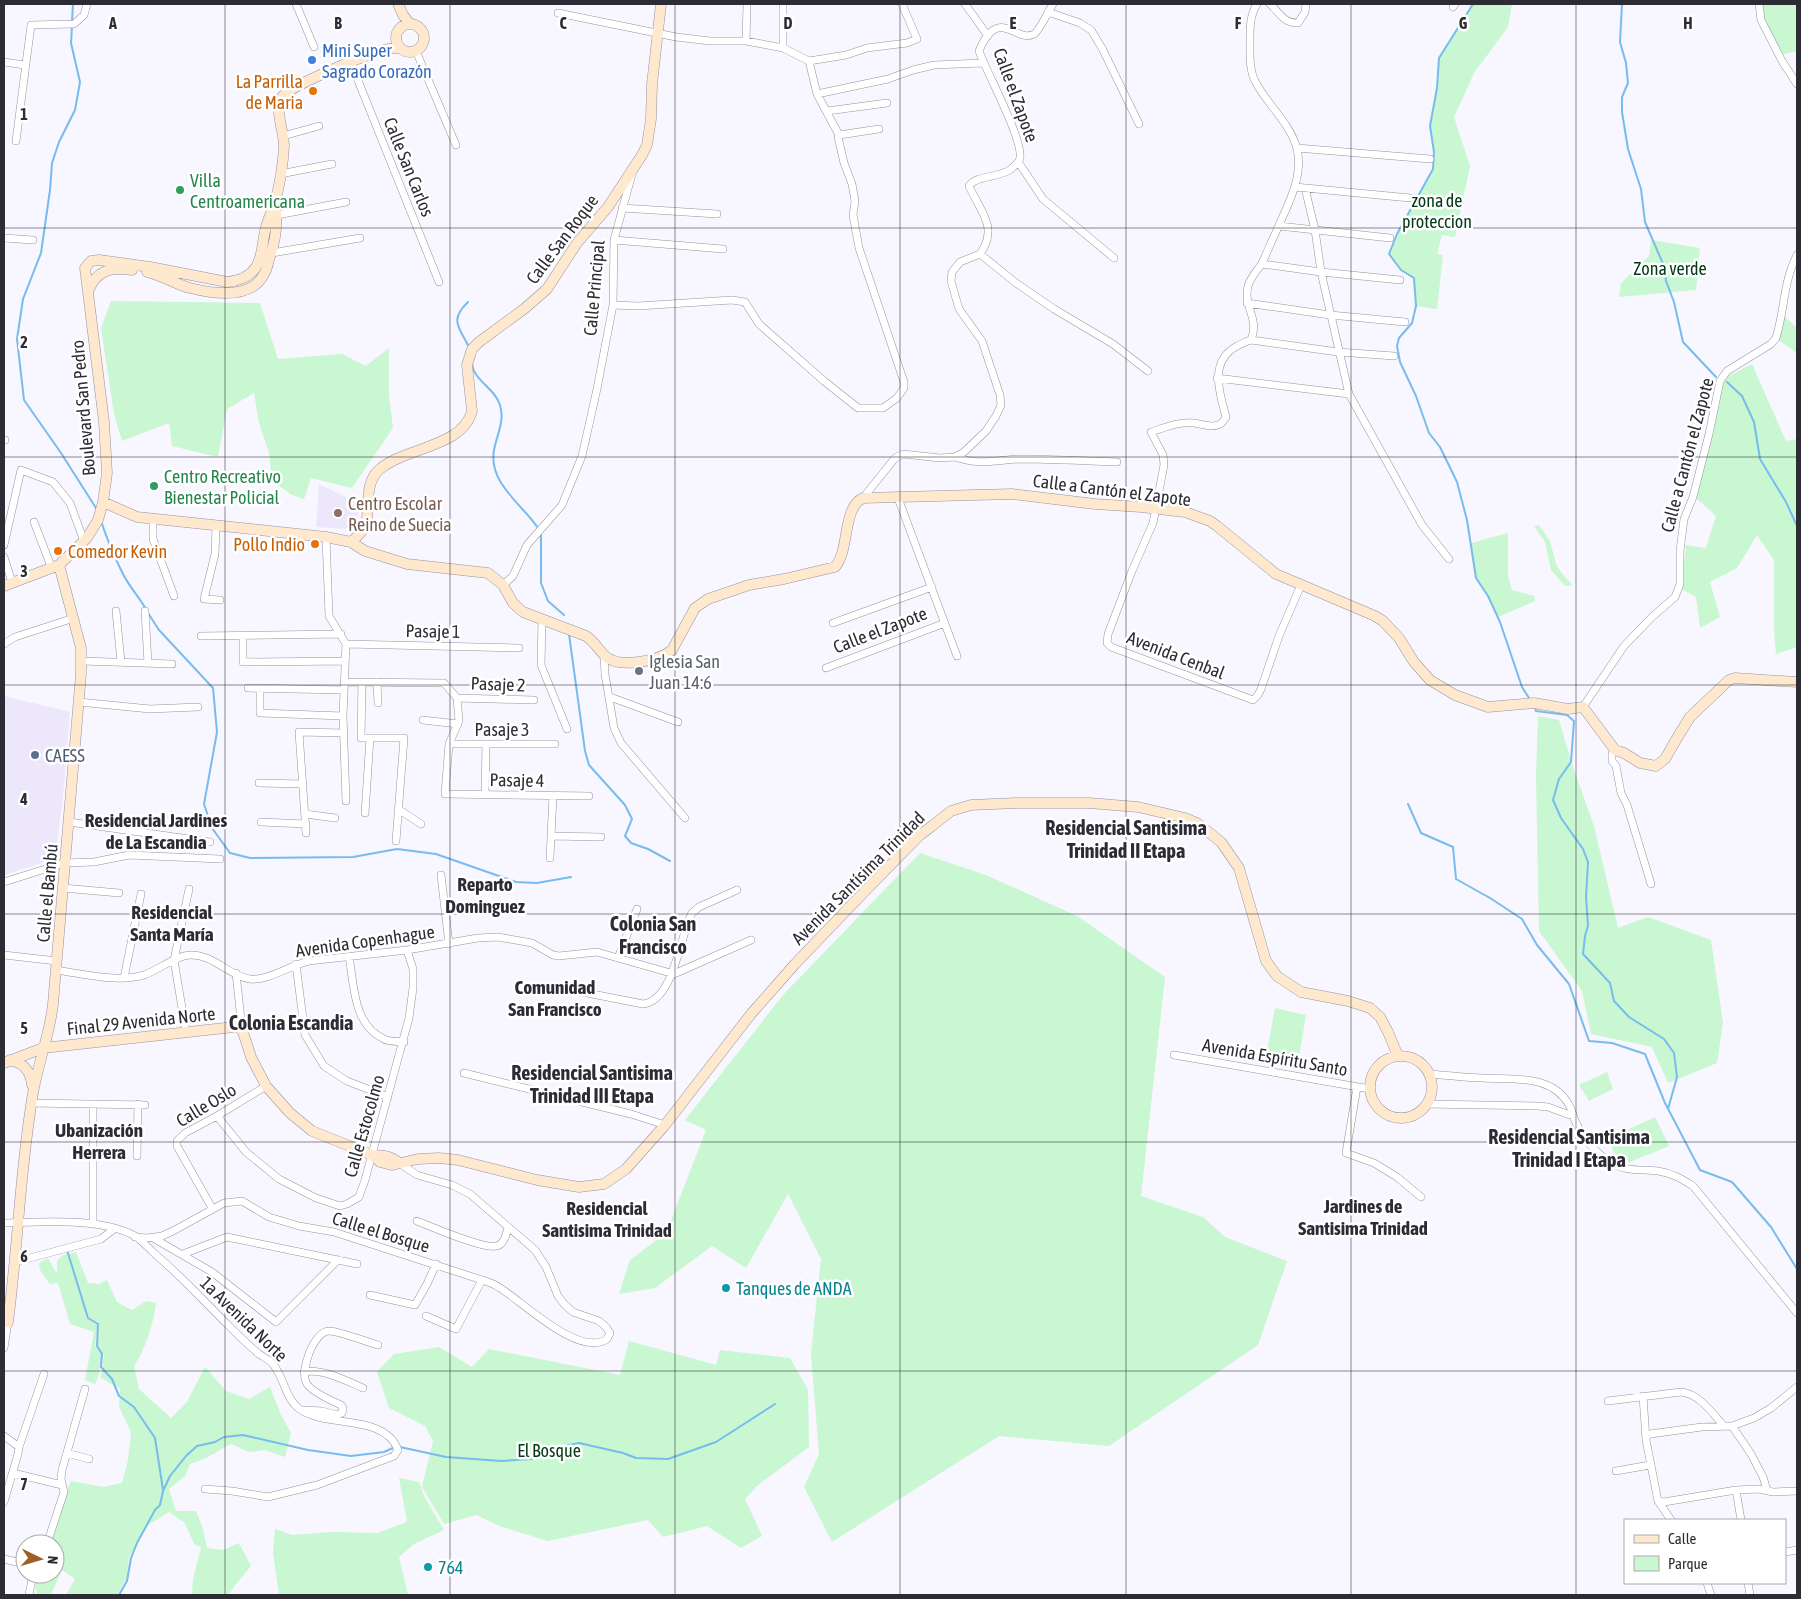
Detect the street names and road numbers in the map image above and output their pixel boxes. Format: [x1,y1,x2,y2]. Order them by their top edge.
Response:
street label: Calle el Zapote [989,45,1043,145]
street label: Calle San Carlos [380,114,438,220]
street label: Calle San Roque [522,190,602,288]
street label: Calle Principal [579,239,609,337]
street label: Boulevard San Pedro [67,339,99,477]
street label: Calle a Cantón el Zapote [1656,375,1718,535]
street label: Calle a Cantón el Zapote [1032,470,1192,510]
street label: Calle el Zapote [830,603,930,657]
street label: Pasaje 1 [405,620,461,642]
street label: Avenida Cenbal [1124,627,1228,683]
street label: Pasaje 2 [470,673,526,695]
street label: Pasaje 3 [475,719,529,740]
street label: Pasaje 4 [489,769,545,791]
street label: Avenida Santísima Trinidad [787,807,929,949]
street label: Calle el Bambú [32,843,62,943]
street label: Avenida Copenhague [294,921,436,961]
street label: Final 29 Avenida Norte [66,1003,216,1039]
street label: Avenida Espíritu Santo [1201,1034,1349,1080]
street label: Calle Estocolmo [339,1073,389,1179]
street label: Calle Oslo [172,1079,240,1131]
street label: Calle el Bosque [330,1207,432,1257]
street label: 1a Avenida Norte [196,1272,292,1366]

